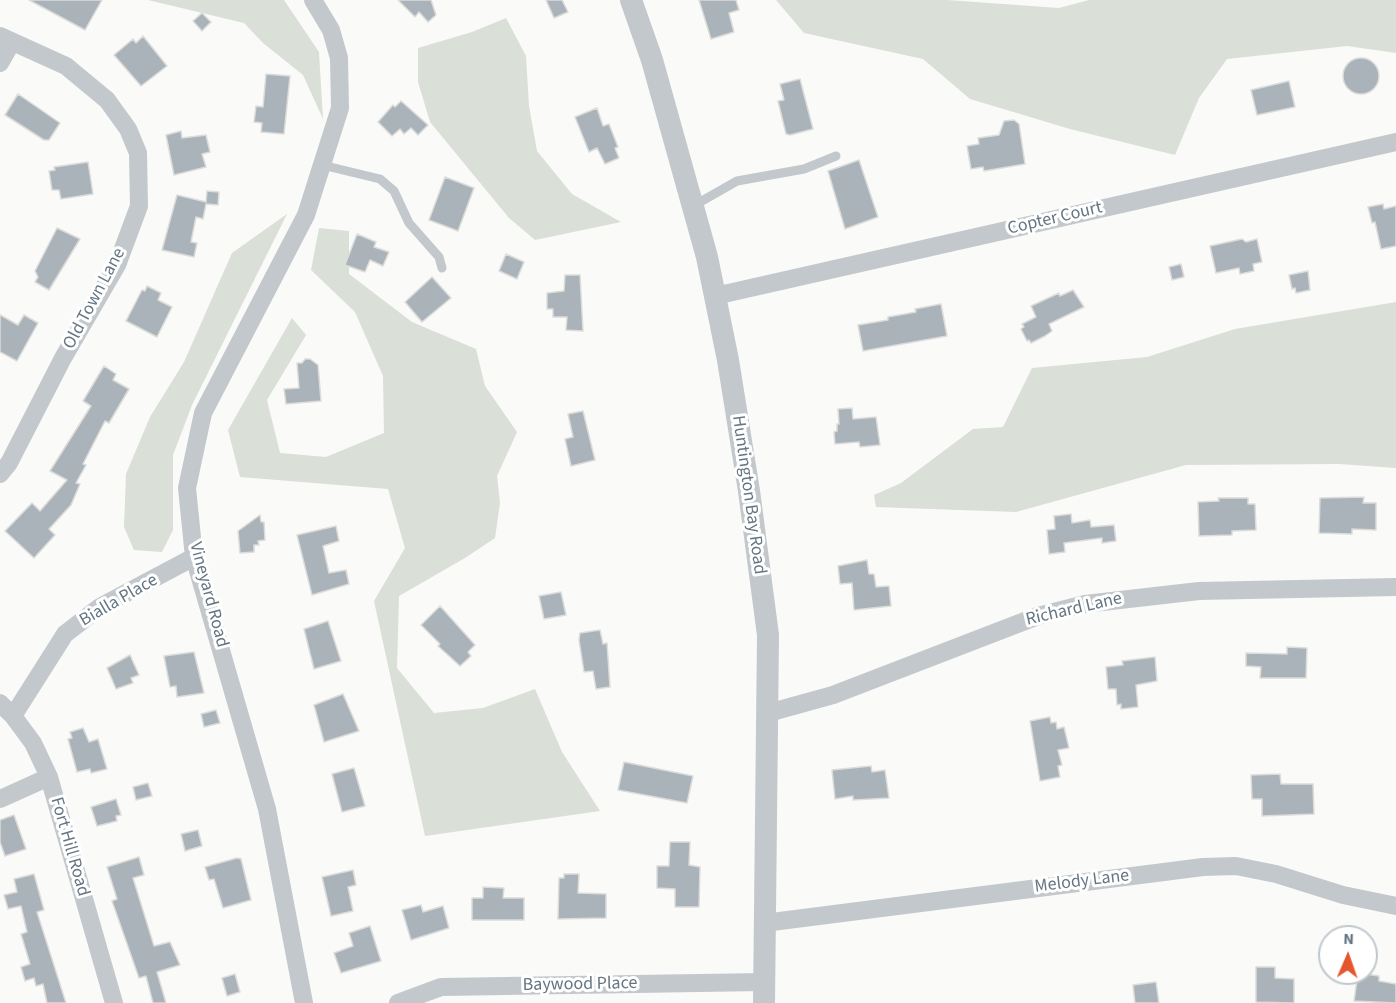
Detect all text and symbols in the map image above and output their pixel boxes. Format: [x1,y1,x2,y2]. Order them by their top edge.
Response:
street label: Copter Court [1006,198,1104,240]
street label: Old Town Lane [59,245,131,353]
street label: Huntington Bay Road [726,414,770,576]
street label: Vineyard Road [184,540,232,650]
street label: Bialla Place [76,570,162,632]
street label: Richard Lane [1024,588,1124,632]
street label: Fort Hill Road [45,795,93,899]
street label: Melody Lane [1034,865,1130,899]
north arrow [1318,925,1378,985]
text: N [1343,928,1354,950]
street label: Baywood Place [522,973,638,997]

